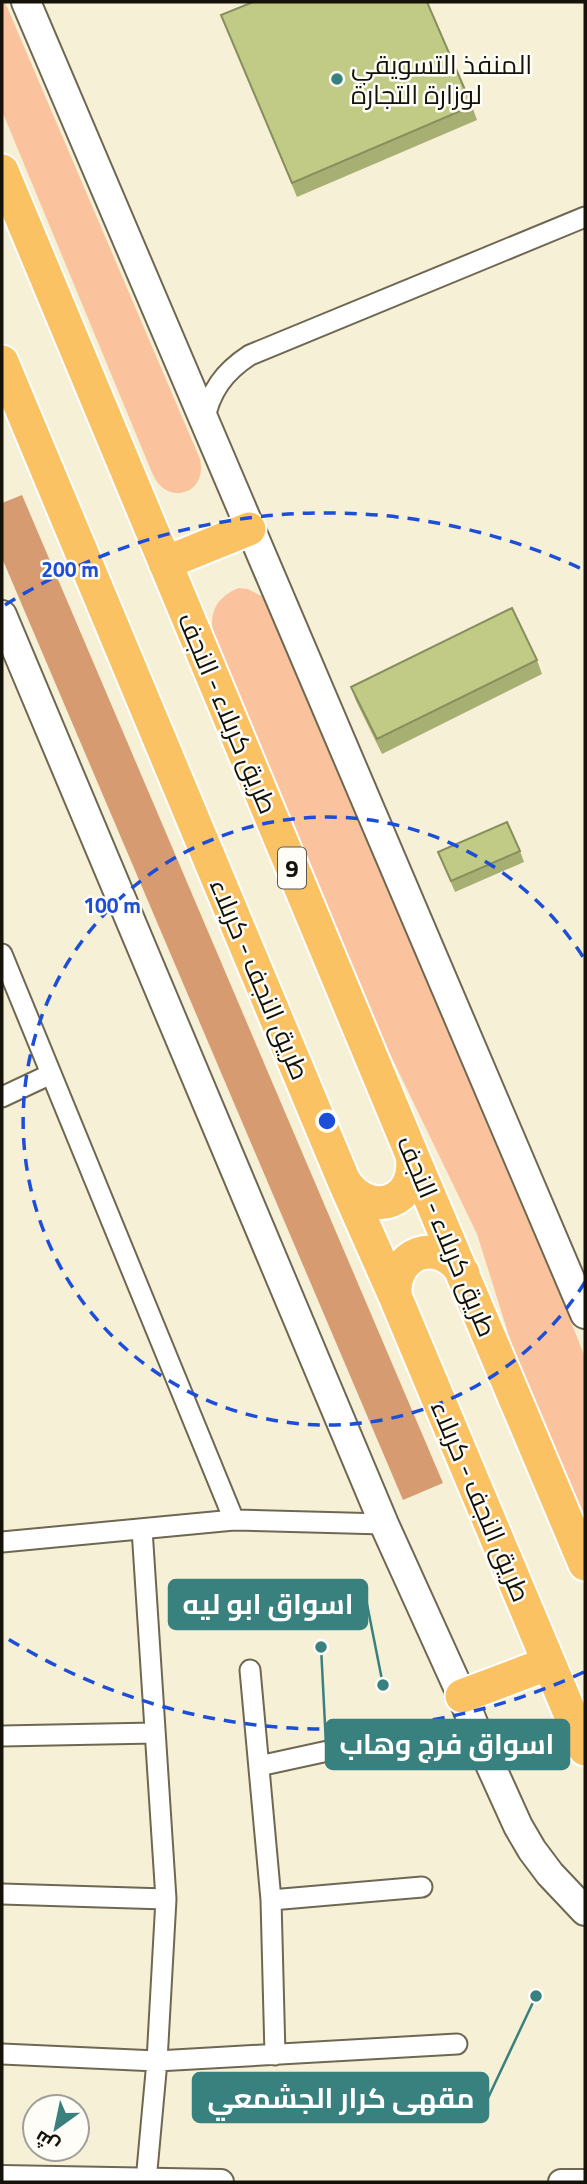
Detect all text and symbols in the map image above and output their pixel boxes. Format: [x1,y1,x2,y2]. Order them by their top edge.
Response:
place label: المنفذ التسويقي لوزارة التجارة [351,45,532,114]
marker: المنفذ التسويقي لوزارة التجارة [329,71,345,87]
text: 200 m [41,553,99,585]
street label: طريق كربلاء - النجف [168,606,288,820]
road number: 9 [278,848,306,888]
street label: طريق النجف - كربلاء [200,872,320,1086]
text: 100 m [83,889,141,921]
centre of rings [315,1109,339,1133]
street label: طريق كربلاء - النجف [387,1129,507,1343]
street label: طريق النجف - كربلاء [421,1394,541,1608]
callout: اسواق ابو ليه [169,1580,367,1629]
text: اسواق ابو ليه [183,1582,353,1625]
callout: اسواق فرج وهاب [326,1720,569,1769]
text: اسواق فرج وهاب [340,1722,554,1765]
callout: مقهى كرار الجشمعي [193,2073,488,2122]
text: مقهى كرار الجشمعي [207,2076,475,2121]
north arrow [21,2093,91,2163]
text: ش [28,2124,65,2161]

